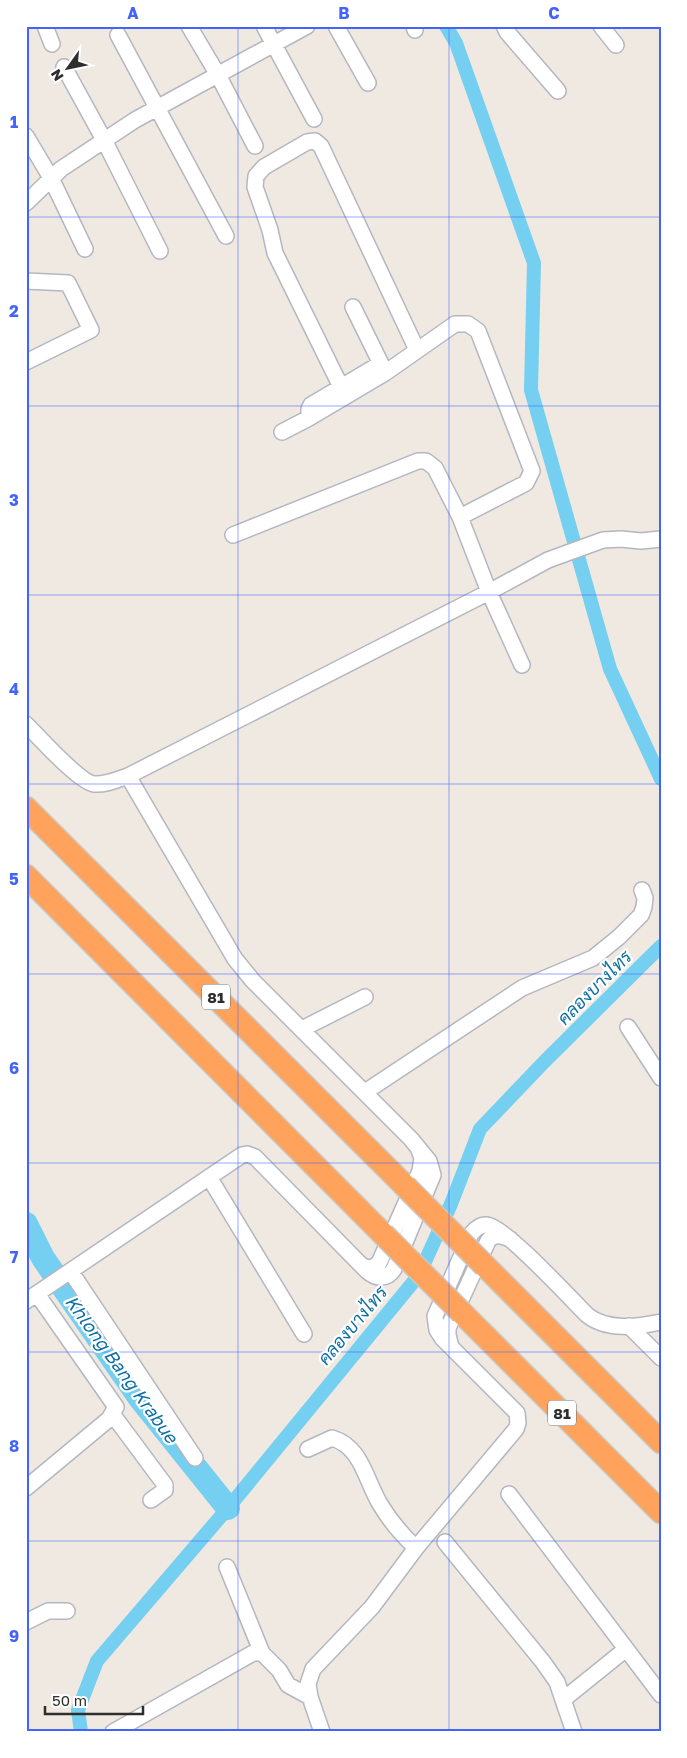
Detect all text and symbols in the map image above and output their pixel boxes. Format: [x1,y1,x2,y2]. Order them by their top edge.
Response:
text: A [127,3,139,23]
text: B [338,3,350,23]
text: C [548,3,560,23]
north arrow [42,42,92,92]
text: N [47,66,67,84]
text: 1 [10,112,18,132]
text: 2 [9,301,19,321]
text: 3 [9,490,19,510]
text: 4 [9,679,19,699]
text: 5 [9,869,19,889]
water label: คลองบางไทร [552,944,637,1029]
road number: 81 [202,984,230,1010]
text: 6 [9,1058,19,1078]
text: 7 [10,1247,19,1267]
water label: คลองบางไทร [312,1279,392,1369]
water label: Khlong Bang Krabue [61,1291,184,1448]
road number: 81 [548,1400,576,1426]
text: 8 [9,1436,19,1456]
text: 9 [9,1626,19,1646]
scale bar [45,1683,142,1715]
text: 50 m [52,1691,87,1709]

